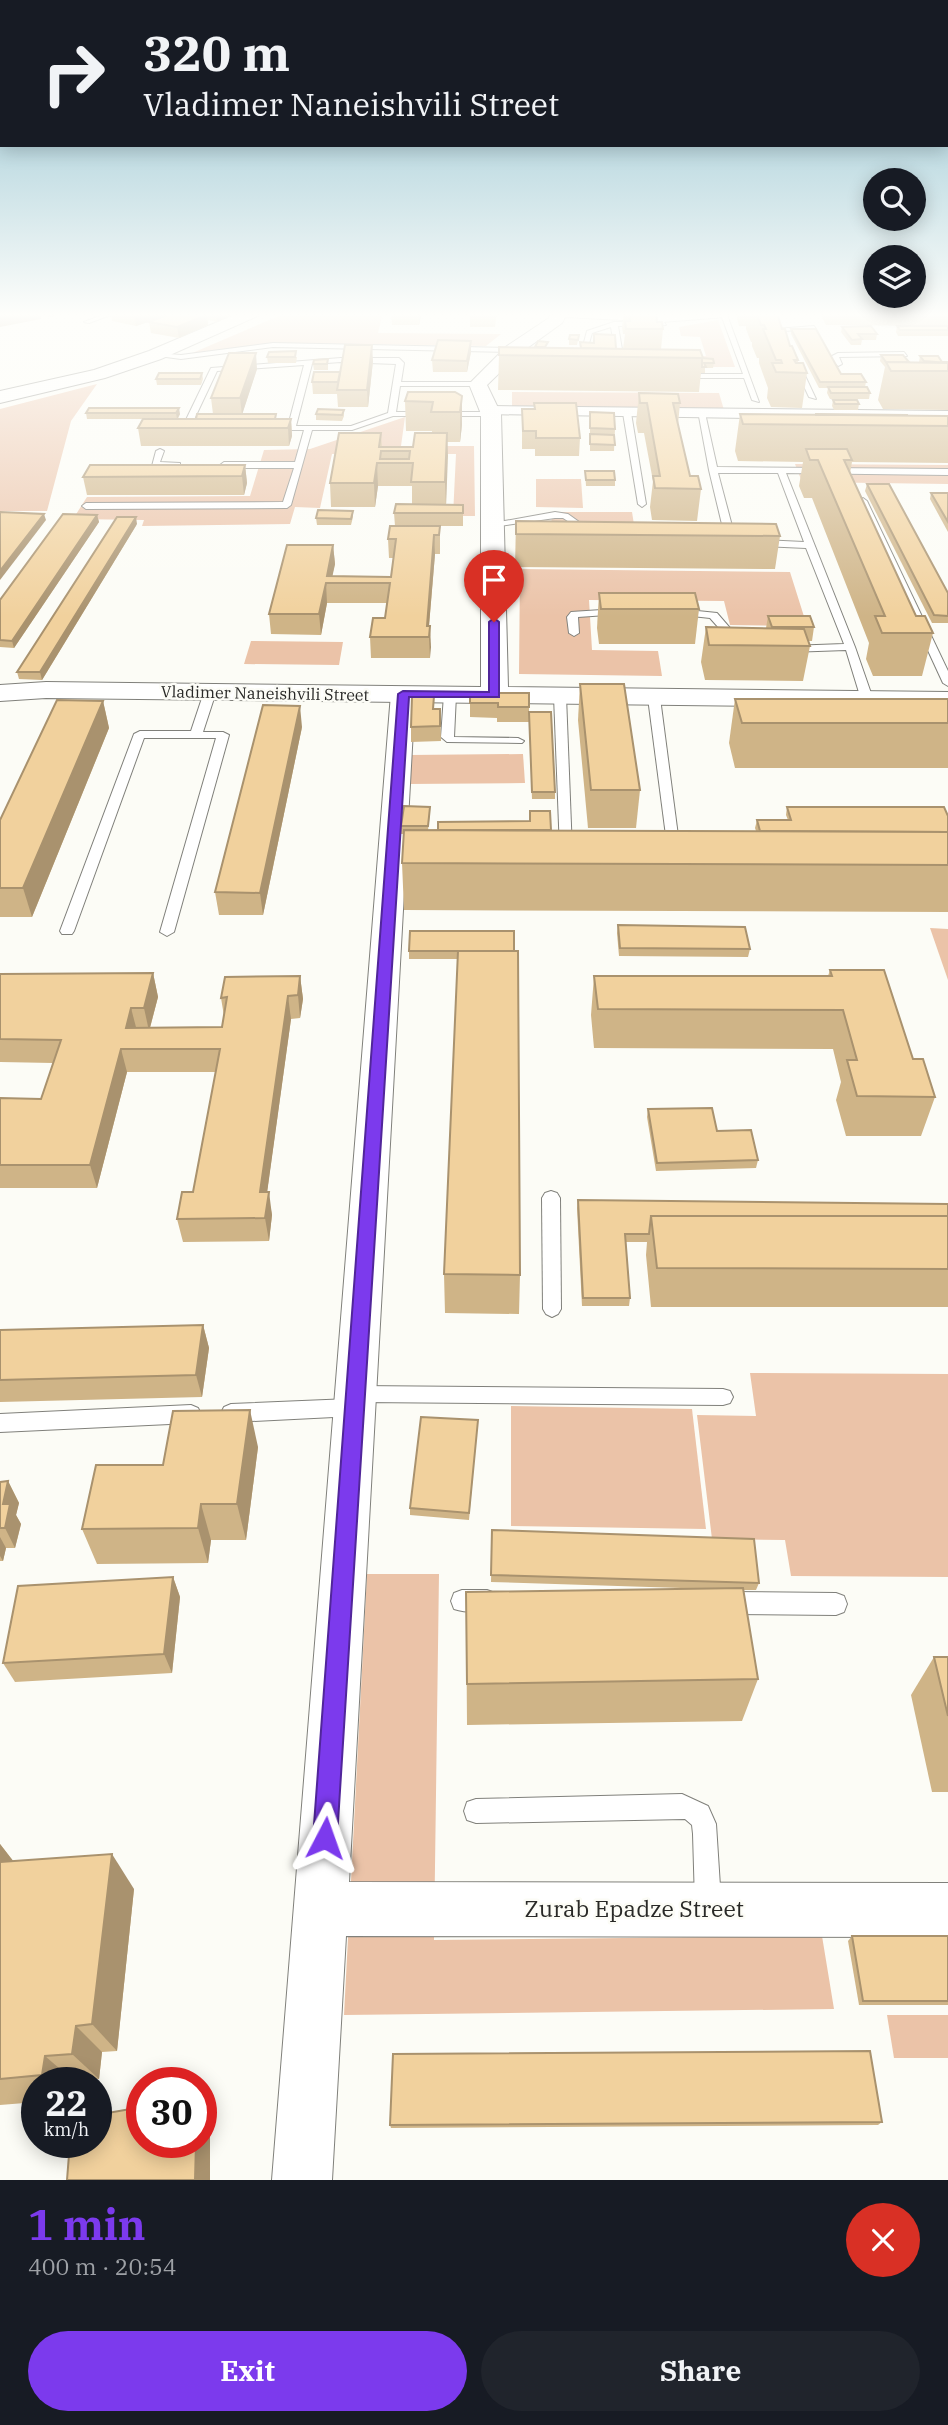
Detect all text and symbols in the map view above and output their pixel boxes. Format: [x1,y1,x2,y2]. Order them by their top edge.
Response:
text: 320 m [143,21,290,84]
icon: right [28,28,119,119]
text: Vladimer Naneishvili Street [143,83,559,125]
map controls [863,168,926,308]
button: search [863,168,926,231]
button: layers [863,245,926,308]
pin [464,550,524,622]
icon: arrive [475,561,513,599]
street label: Vladimer Naneishvili Street [161,681,370,705]
position arrow [288,1801,362,1875]
street label: Zurab Epadze Street [524,1893,744,1923]
speed limit sign: 30 [126,2067,217,2158]
text: 22 [45,2080,88,2126]
text: km/h [44,2118,89,2141]
text: 1 min [28,2197,146,2252]
button: close [846,2203,920,2277]
text: 400 m · 20:54 [28,2251,177,2281]
button: Exit [28,2331,467,2411]
button: Share [481,2331,920,2411]

